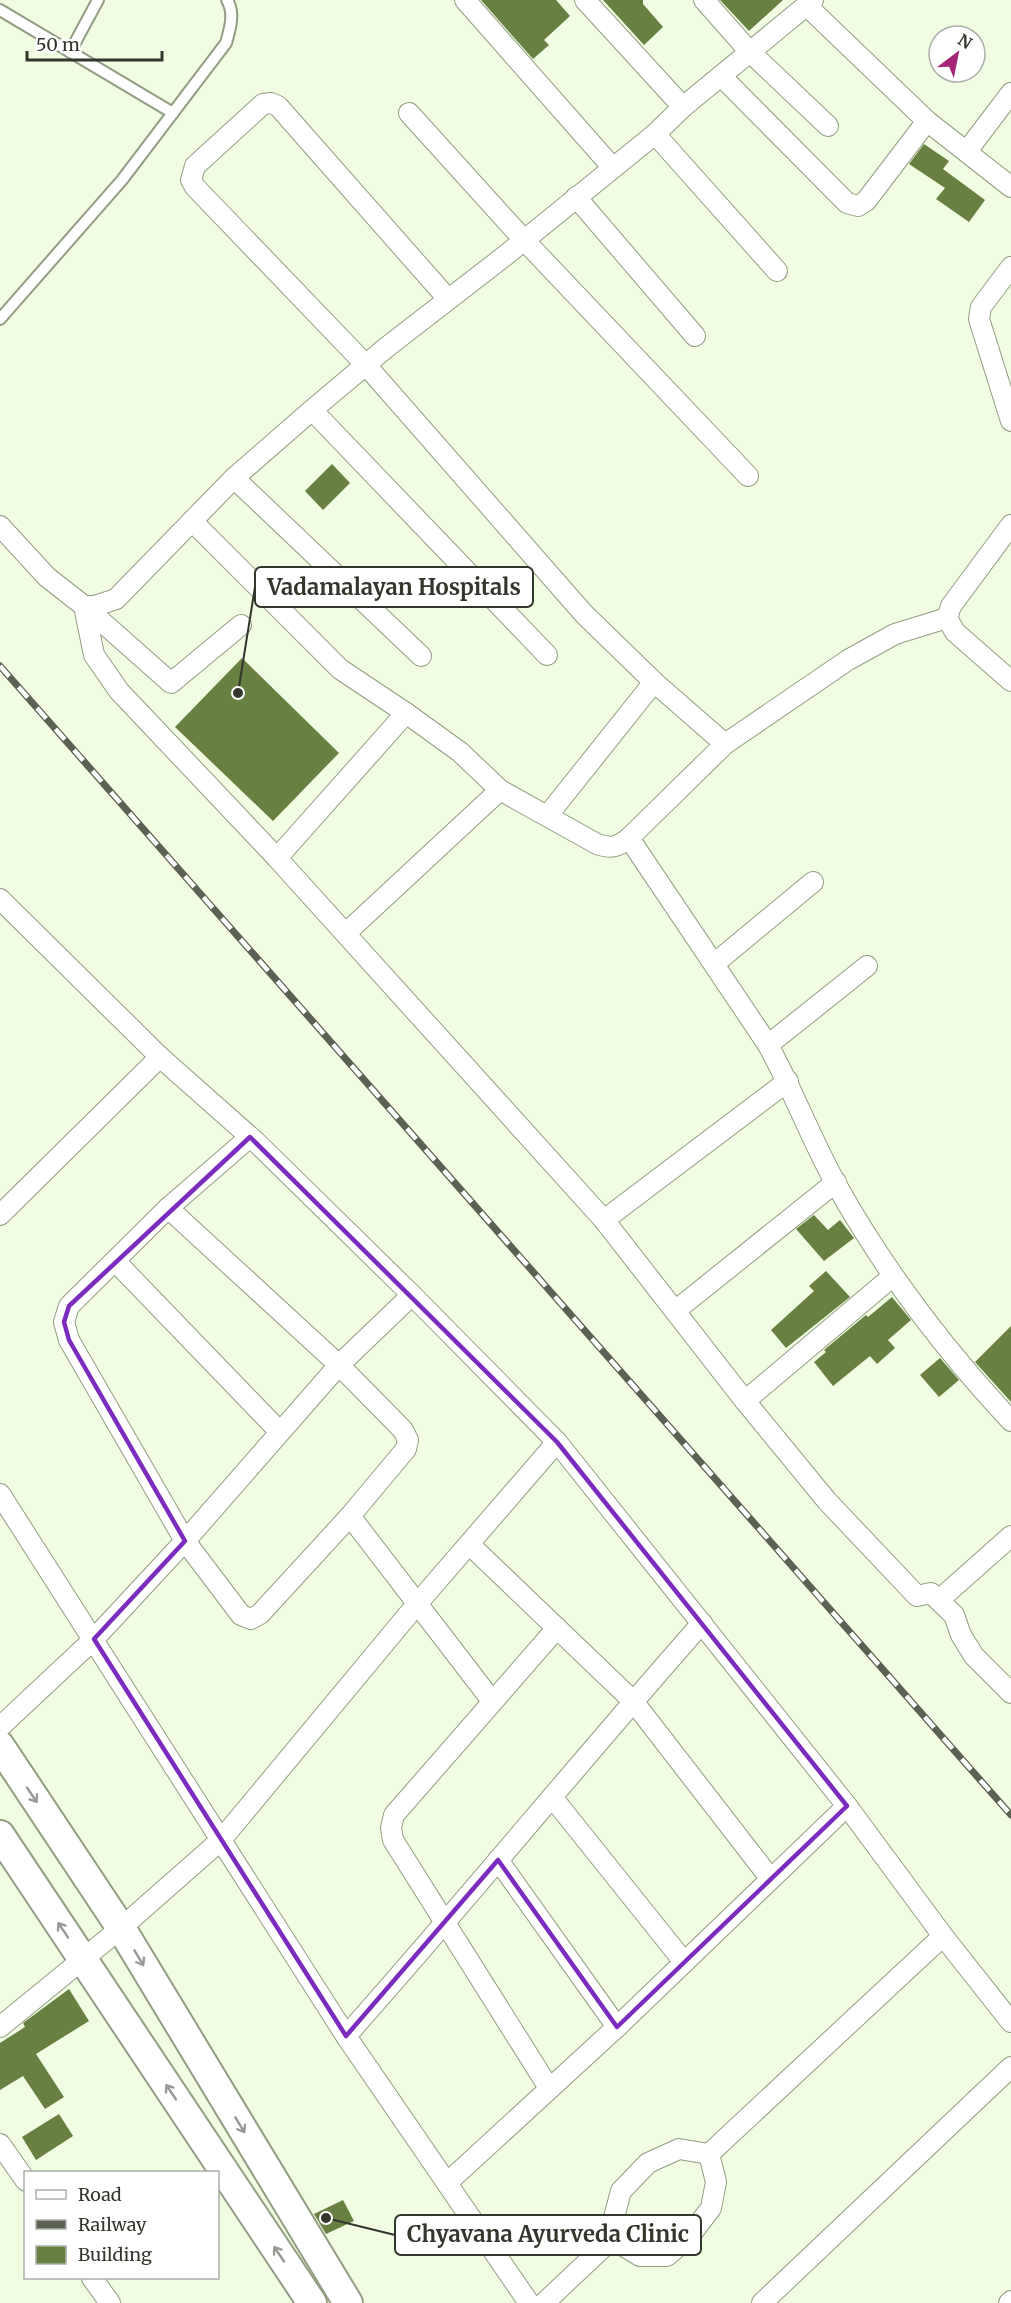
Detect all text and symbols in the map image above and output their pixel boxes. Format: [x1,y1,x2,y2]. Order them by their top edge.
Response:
scale bar [27,24,162,62]
north arrow [927,24,987,84]
text: N [954,29,976,53]
text: 50 m [36,33,80,56]
callout: Vadamalayan Hospitals [255,567,533,607]
text: Vadamalayan Hospitals [266,573,521,601]
one-way arrow [26,1786,39,1803]
one-way arrow [57,1922,69,1938]
one-way arrow [134,1949,146,1966]
one-way arrow [165,2084,177,2101]
one-way arrow [234,2116,246,2133]
legend [24,2171,219,2279]
text: Road [78,2183,122,2206]
text: Railway [78,2213,147,2236]
callout: Chyavana Ayurveda Clinic [395,2215,701,2255]
text: Chyavana Ayurveda Clinic [407,2220,689,2248]
text: Building [78,2243,152,2266]
one-way arrow [273,2247,285,2263]

